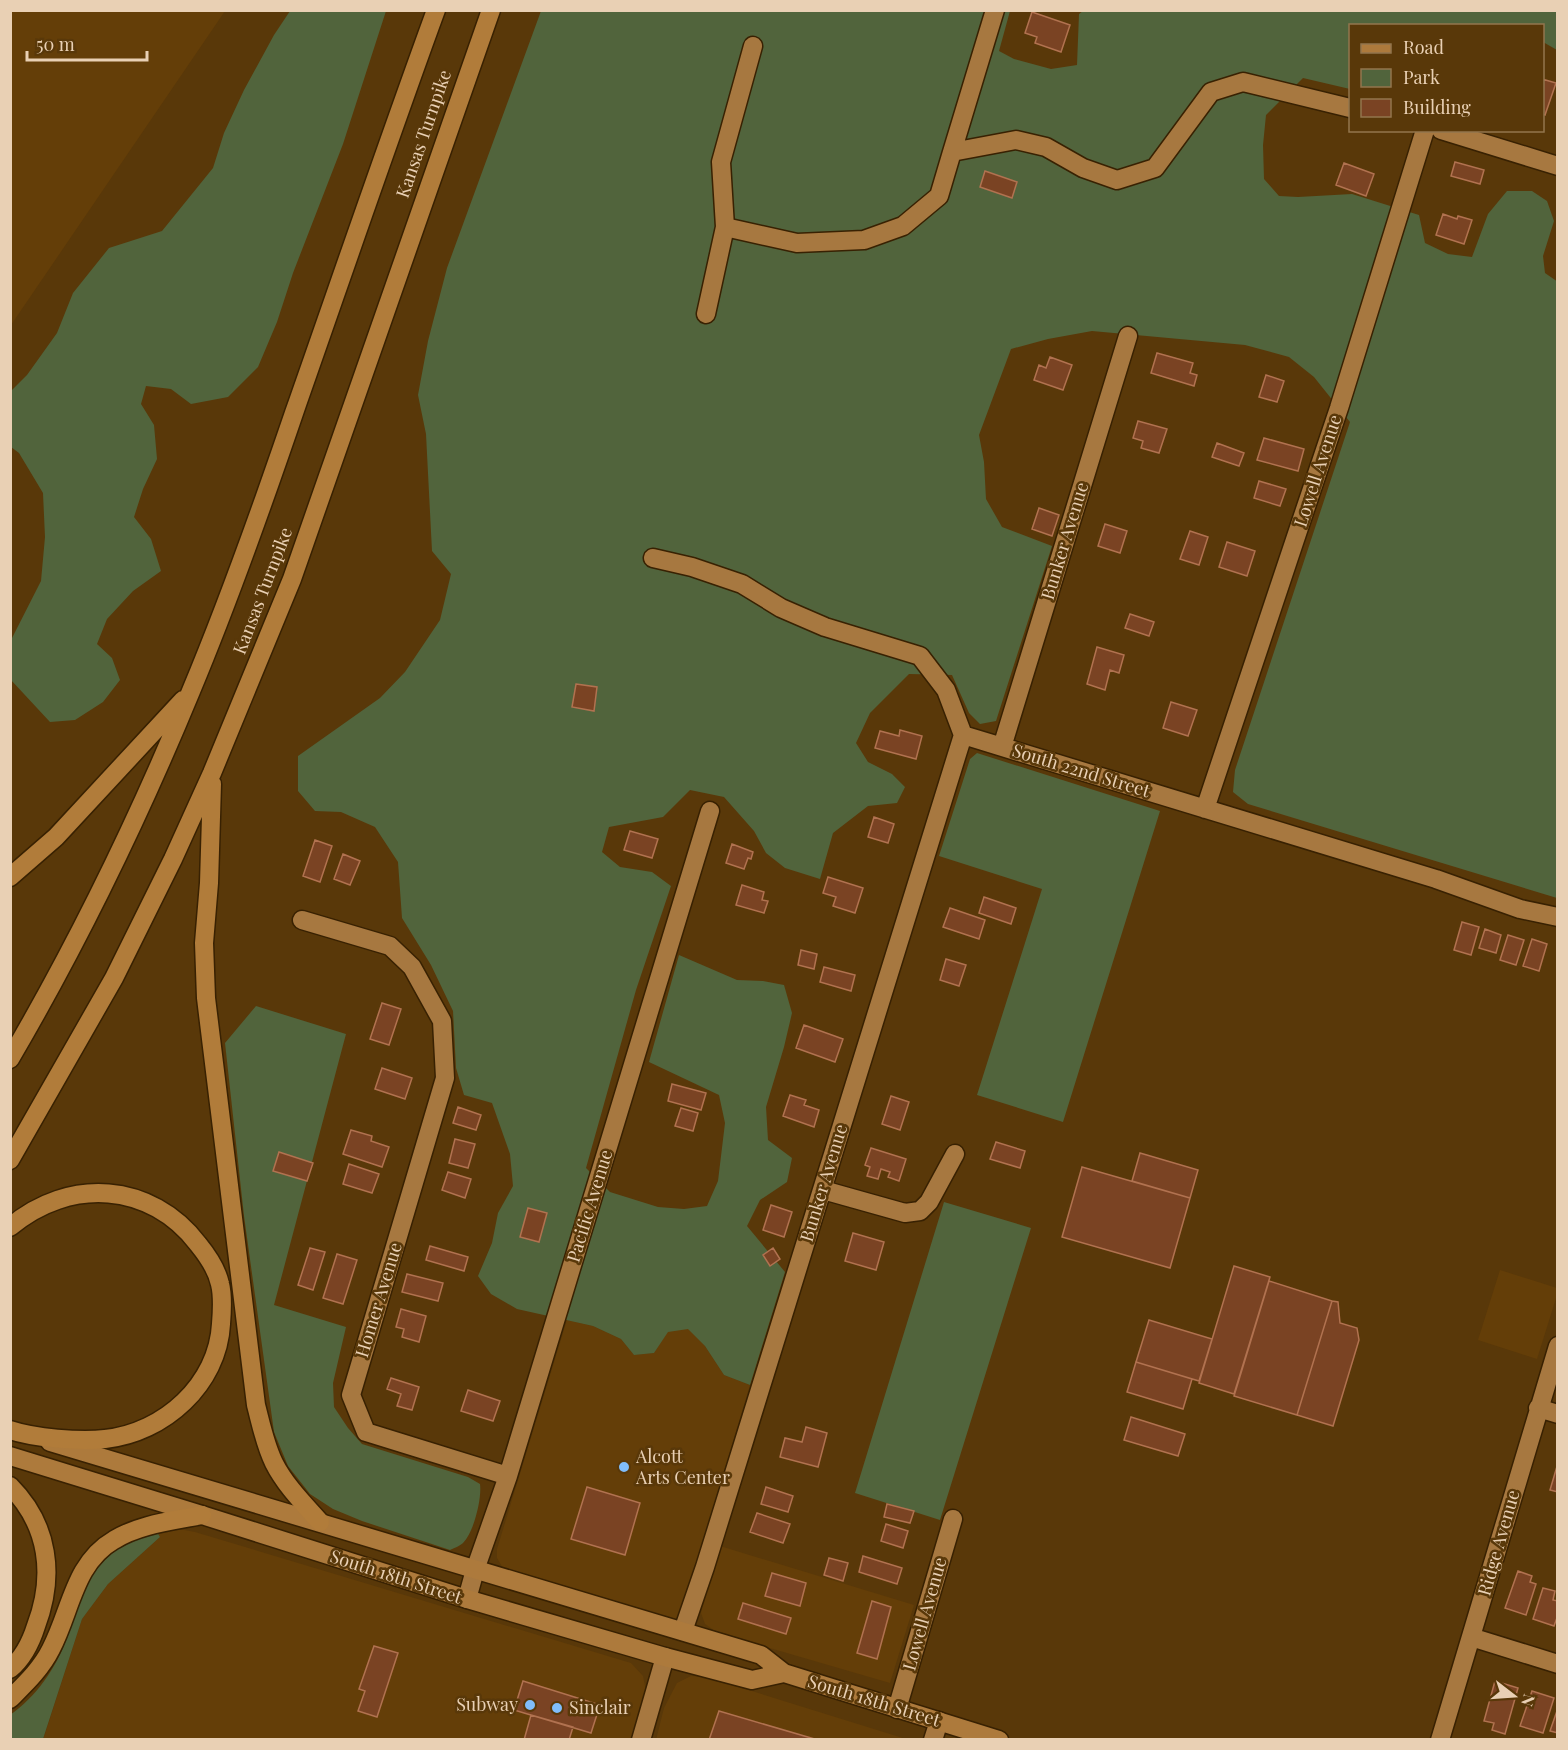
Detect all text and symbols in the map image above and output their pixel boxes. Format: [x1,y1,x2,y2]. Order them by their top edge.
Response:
scale bar [27,24,147,62]
legend [1349,24,1544,132]
text: 50 m [36,32,75,56]
text: Road [1403,35,1444,59]
text: Park [1403,65,1440,89]
street label: Kansas Turnpike [390,66,456,201]
text: Building [1403,95,1471,119]
street label: Lowell Avenue [1288,411,1346,530]
street label: Bunker Avenue [1035,479,1093,602]
street label: Kansas Turnpike [227,524,297,657]
street label: South 22nd Street [1010,738,1154,803]
street label: Bunker Avenue [794,1121,852,1244]
street label: Pacific Avenue [561,1146,618,1265]
street label: Homer Avenue [349,1239,407,1360]
place label: Alcott Arts Center [635,1444,730,1489]
marker: Alcott Arts Center [617,1460,631,1474]
street label: Ridge Avenue [1471,1487,1525,1598]
street label: South 18th Street [327,1543,466,1609]
street label: Lowell Avenue [896,1554,952,1673]
north arrow [1484,1666,1544,1726]
street label: South 18th Street [805,1668,944,1732]
place label: Subway [456,1692,518,1716]
text: N [1517,1692,1541,1710]
place label: Sinclair [569,1695,631,1719]
marker: Subway [523,1698,537,1712]
marker: Sinclair [550,1701,564,1715]

